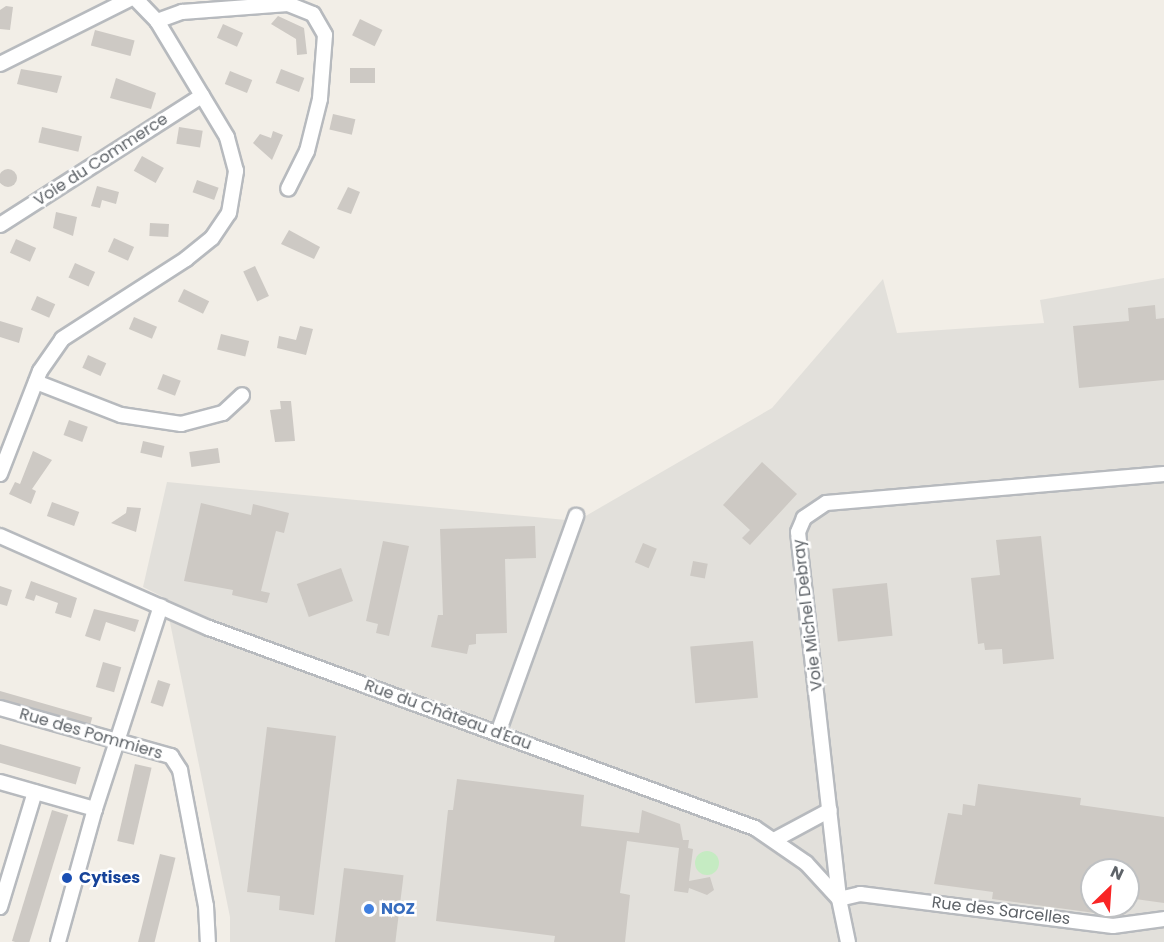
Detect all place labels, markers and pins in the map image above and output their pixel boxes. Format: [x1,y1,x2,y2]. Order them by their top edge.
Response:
place label: Cytises [79,868,140,888]
marker: Cytises [60,871,74,885]
place label: NOZ [381,899,415,919]
marker: NOZ [362,902,376,916]

